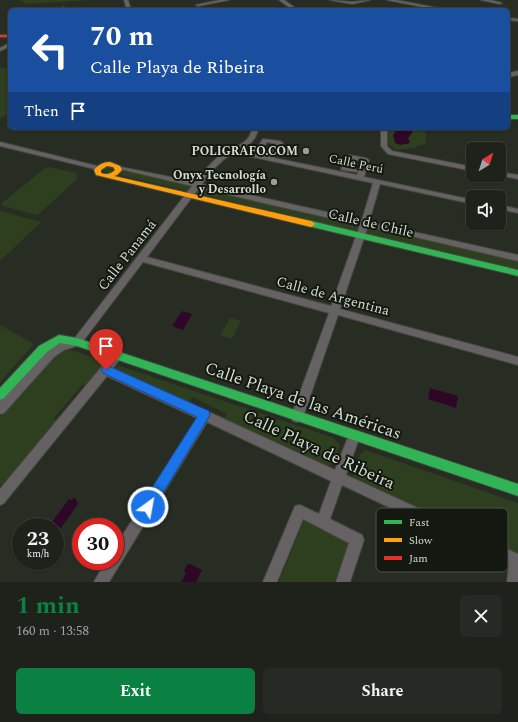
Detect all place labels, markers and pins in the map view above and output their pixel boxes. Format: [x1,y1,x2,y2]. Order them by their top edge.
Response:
place label: POLIGRAFO.COM [191,142,298,161]
marker: POLIGRAFO.COM [301,146,311,156]
place label: Onyx Tecnología y Desarrollo [173,166,267,199]
marker: Onyx Tecnología y Desarrollo [269,177,279,187]
pin [89,329,123,370]

